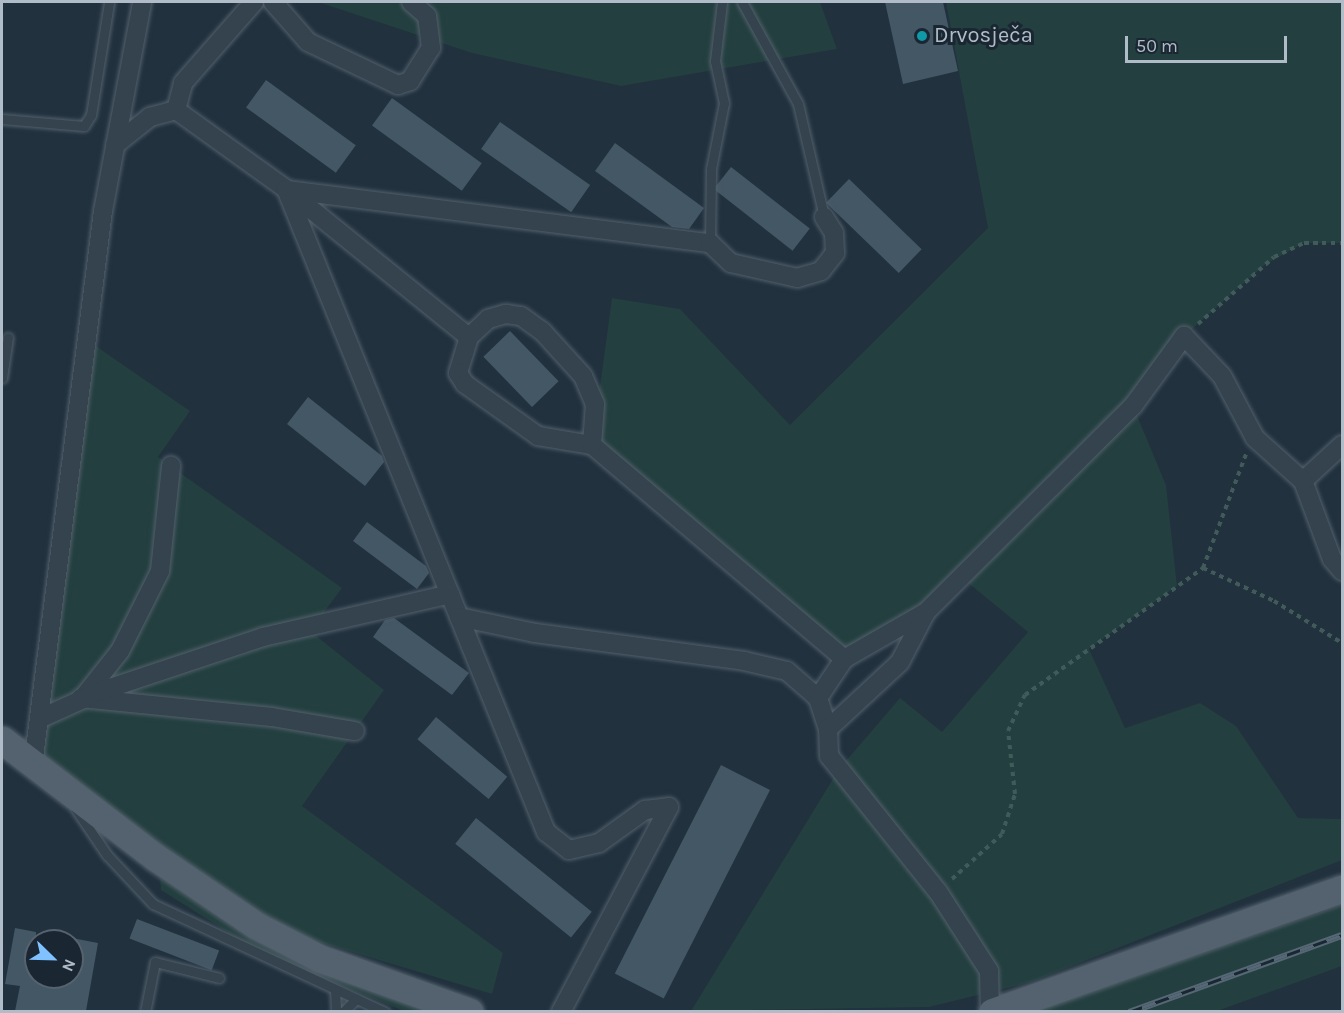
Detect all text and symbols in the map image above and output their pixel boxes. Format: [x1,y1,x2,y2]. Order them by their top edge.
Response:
place label: Drvosječa [934,23,1033,49]
scale bar [1128,24,1290,62]
marker: Drvosječa [915,29,929,43]
text: 50 m [1136,35,1178,57]
north arrow [24,929,84,989]
text: N [58,956,80,974]

